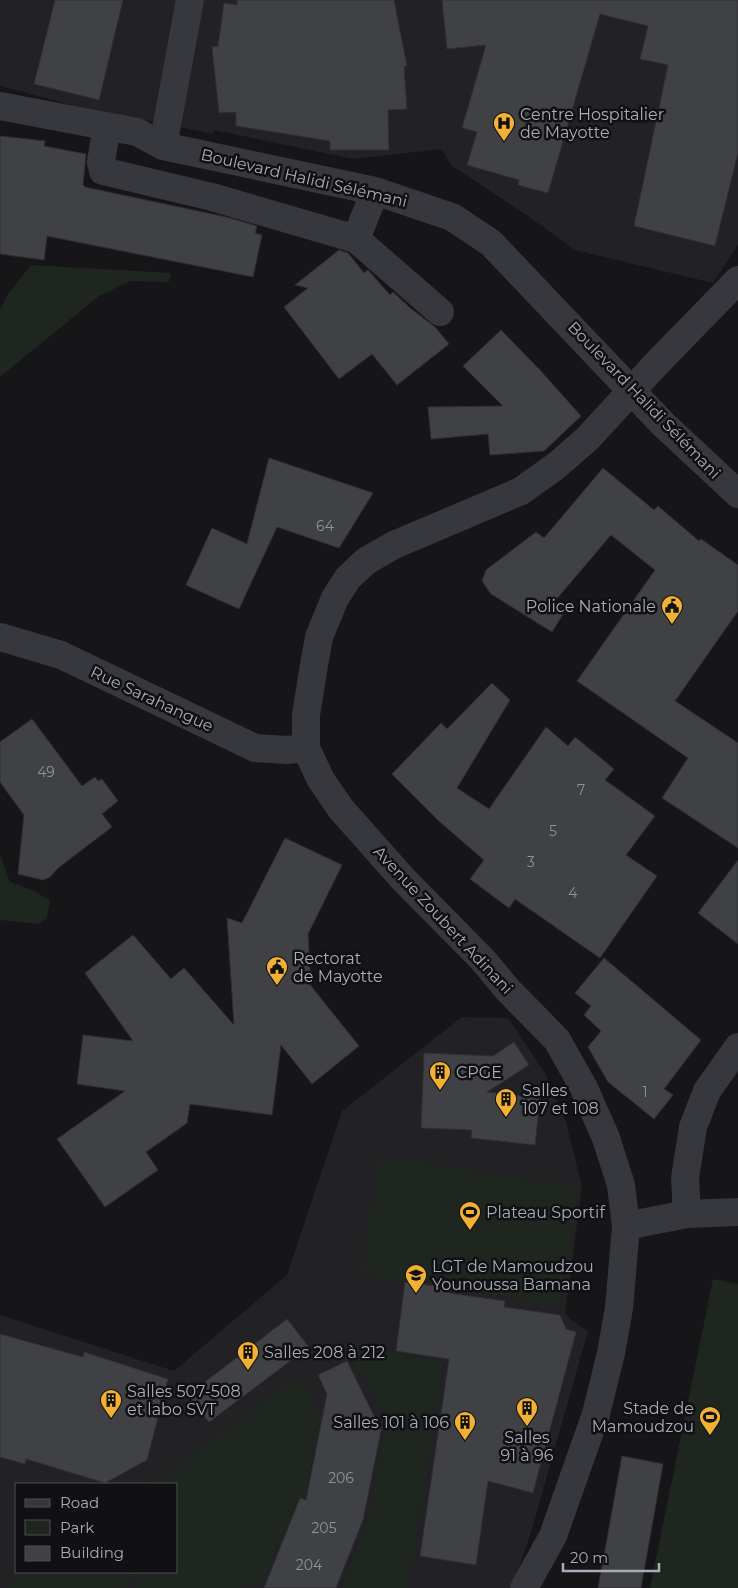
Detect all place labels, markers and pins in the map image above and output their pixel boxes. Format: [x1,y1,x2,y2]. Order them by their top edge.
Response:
place label: Centre Hospitalier de Mayotte [520,105,664,142]
hospital icon: Centre Hospitalier de Mayotte [492,111,516,142]
public building icon: Police Nationale [660,594,684,625]
place label: Police Nationale [526,597,656,616]
place label: Rectorat de Mayotte [293,949,383,986]
public building icon: Rectorat de Mayotte [265,955,289,986]
building icon: CPGE [428,1060,452,1091]
place label: CPGE [456,1063,502,1082]
place label: Salles 107 et 108 [522,1081,599,1118]
building icon: Salles 107 et 108 [494,1087,518,1118]
sports icon: Plateau Sportif [458,1200,482,1231]
place label: Plateau Sportif [486,1203,605,1222]
place label: LGT de Mamoudzou Younoussa Bamana [432,1257,594,1294]
school or university icon: LGT de Mamoudzou Younoussa Bamana [404,1263,428,1294]
building icon: Salles 208 à 212 [236,1340,260,1371]
place label: Salles 208 à 212 [264,1343,385,1362]
place label: Salles 507-508 et labo SVT [127,1382,241,1419]
building icon: Salles 507-508 et labo SVT [99,1388,123,1419]
building icon: Salles 91 à 96 [515,1396,539,1427]
place label: Stade de Mamoudzou [592,1399,694,1436]
sports icon: Stade de Mamoudzou [698,1405,722,1436]
building icon: Salles 101 à 106 [453,1410,477,1441]
place label: Salles 101 à 106 [333,1413,449,1432]
place label: Salles 91 à 96 [501,1428,554,1465]

